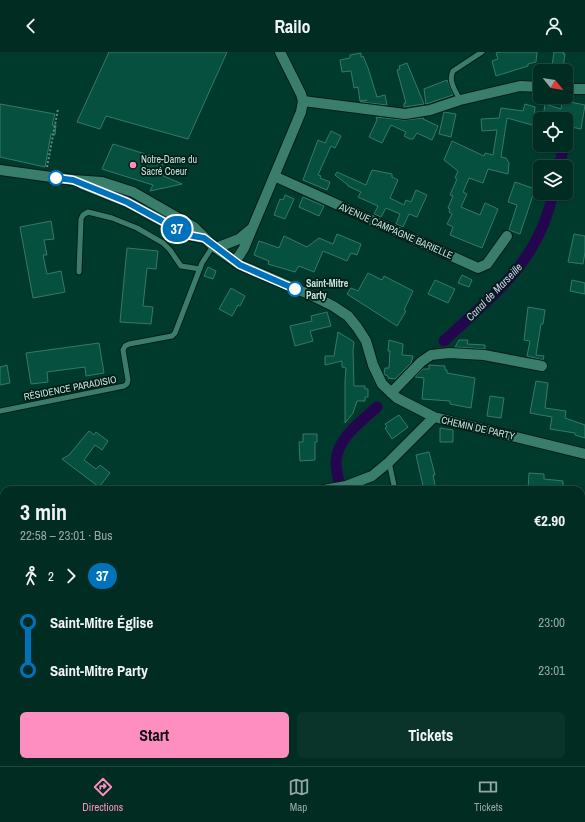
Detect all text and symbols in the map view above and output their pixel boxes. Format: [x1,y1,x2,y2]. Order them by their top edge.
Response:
text: Railo [274,14,311,39]
icon: back [20,15,42,37]
icon: person [543,15,565,37]
north arrow [533,64,573,104]
map controls [533,64,573,200]
button: locate [533,112,573,152]
place label: Notre-Dame du Sacré Coeur [141,153,197,178]
marker: Notre-Dame du Sacré Coeur [128,160,138,170]
button: layers [533,160,573,200]
unlabelled marker [48,170,64,186]
street label: AVENUE CAMPAGNE BARIELLE [336,200,455,262]
line badge: 37 [159,216,195,242]
text: 37 [171,220,183,238]
water label: Canal de Marseille [463,260,525,324]
place label: Saint-Mitre Party [306,277,349,302]
marker: Saint-Mitre Party [287,281,303,297]
street label: RÉSIDENCE PARADISIO [23,373,117,403]
street label: CHEMIN DE PARTY [440,413,516,443]
text: 3 min [20,497,67,527]
text: €2.90 [534,510,565,531]
text: 22:58 – 23:01 · Bus [20,527,112,544]
icon: walk [20,565,42,587]
icon: forward [60,565,82,587]
text: 37 [96,567,109,585]
text: 2 [48,568,54,585]
text: Saint-Mitre Église [50,612,153,633]
text: 23:00 [538,614,565,631]
text: Saint-Mitre Party [50,660,148,681]
text: 23:01 [538,662,565,679]
button: Start [20,712,289,758]
button: Tickets [297,712,565,758]
tab: Directions [82,776,123,814]
tab: Map [288,776,310,814]
tab: Tickets [474,776,503,814]

